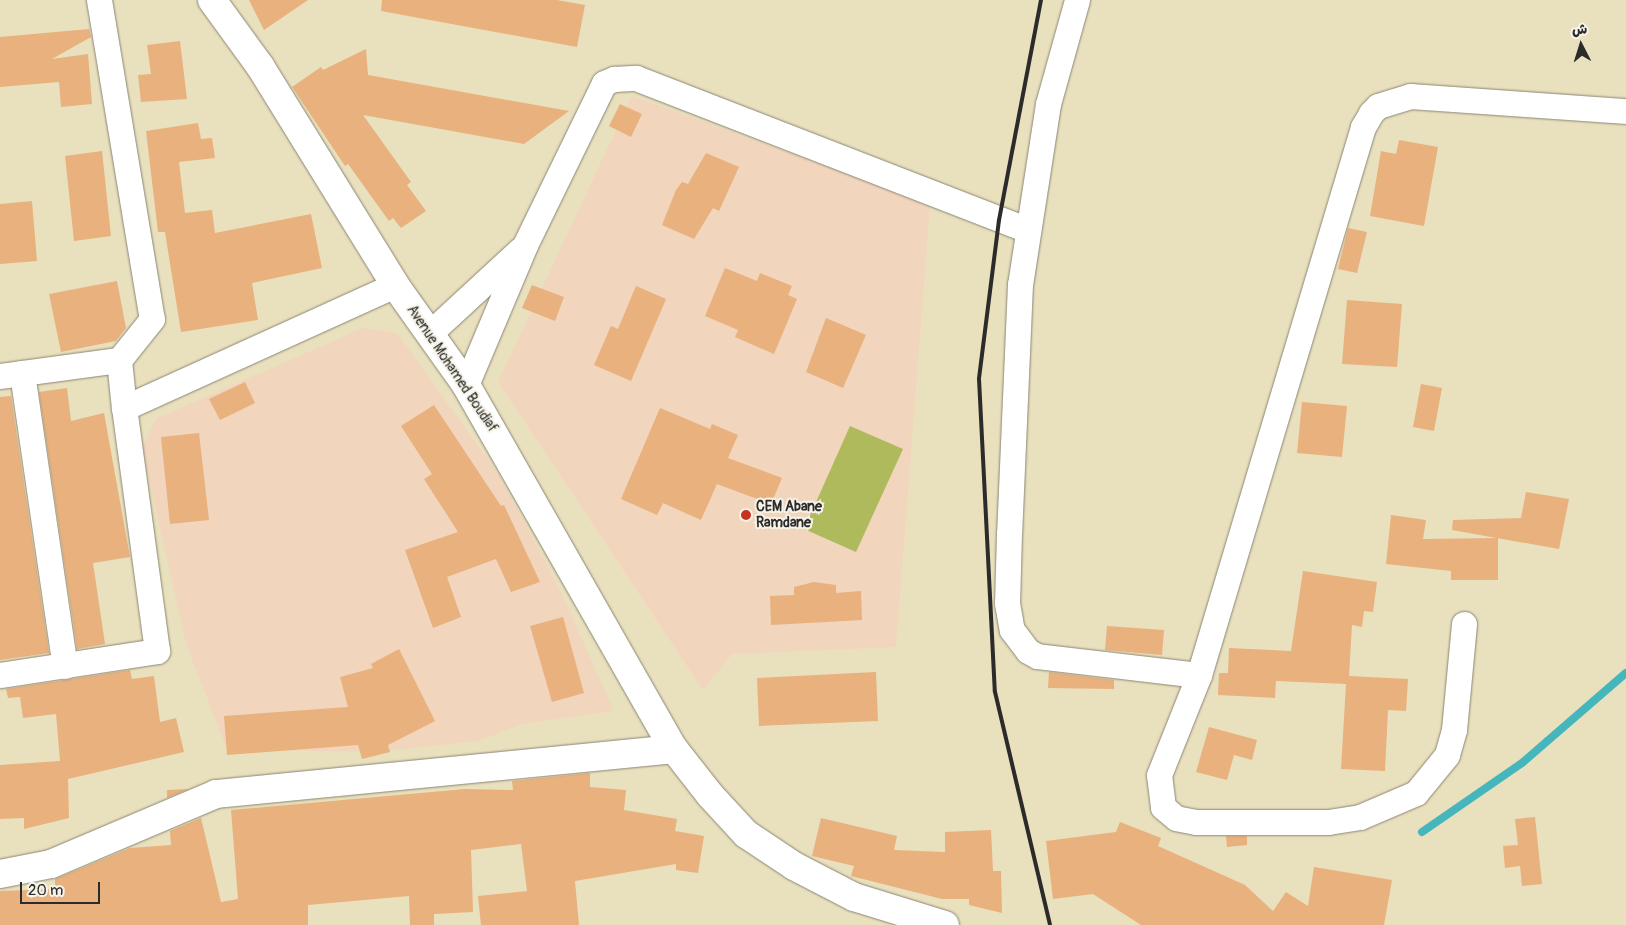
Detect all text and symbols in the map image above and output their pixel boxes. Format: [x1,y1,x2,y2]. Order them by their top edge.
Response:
north arrow [1556,20,1606,70]
text: ش [1571,20,1588,39]
street label: Avenue Mohamed Boudiaf [403,302,501,436]
place label: CEM Abane Ramdane [756,499,822,532]
marker: CEM Abane Ramdane [740,509,752,521]
scale bar [22,872,102,904]
text: 20 m [28,881,63,900]

